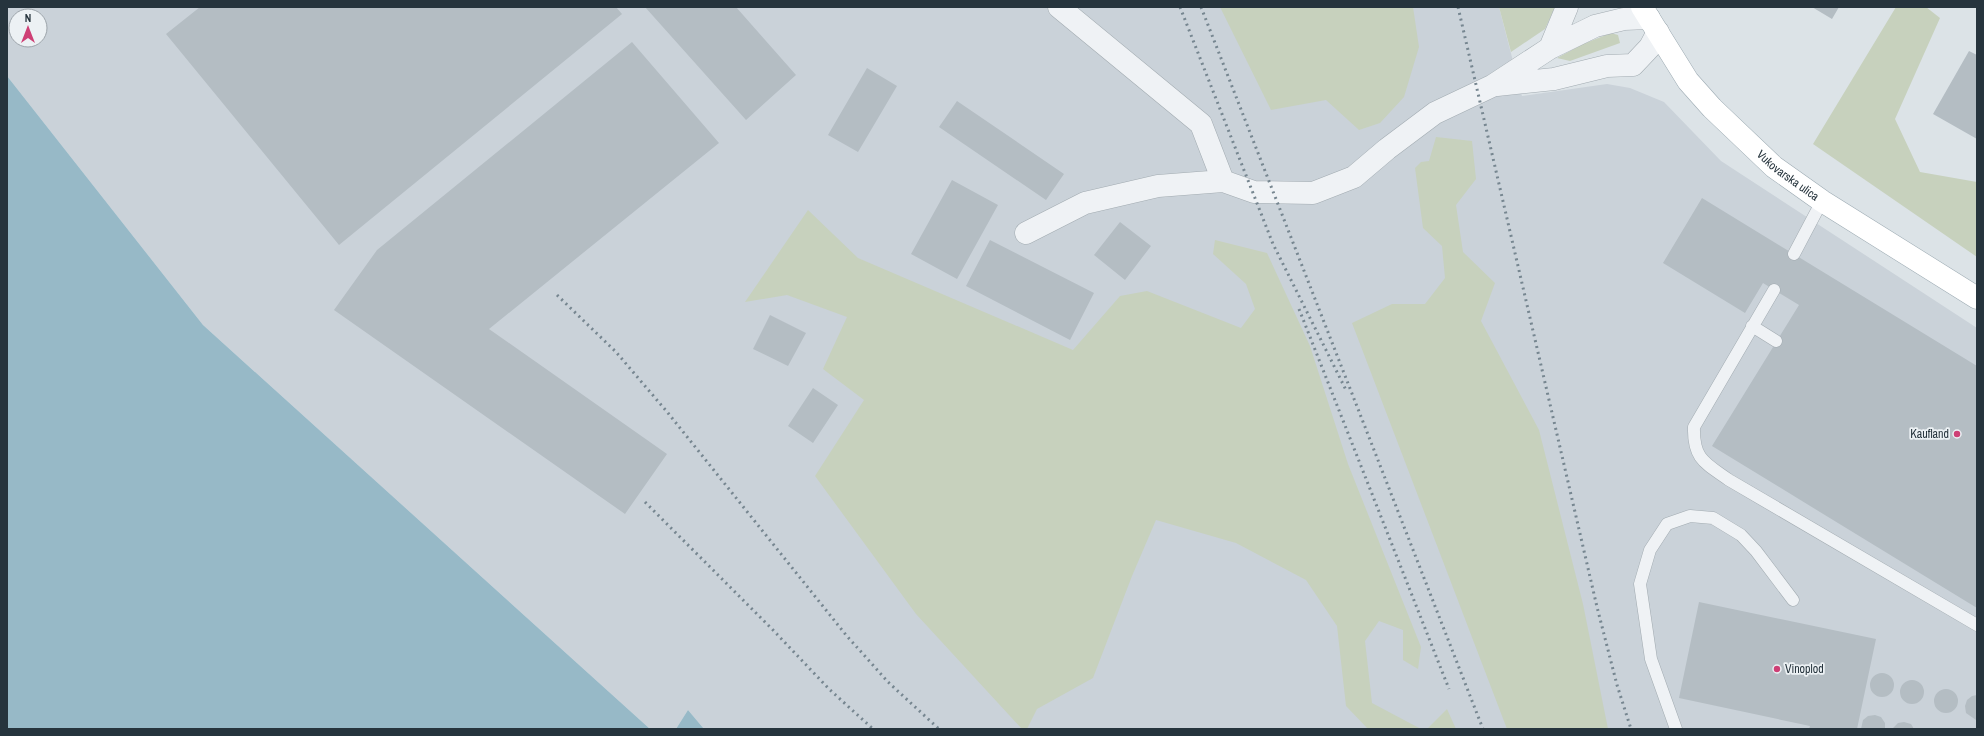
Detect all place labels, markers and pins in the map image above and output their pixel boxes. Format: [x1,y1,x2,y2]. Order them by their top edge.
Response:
place label: Kaufland [1910,426,1949,442]
marker: Kaufland [1952,429,1962,439]
place label: Vinoplod [1785,661,1824,677]
marker: Vinoplod [1772,664,1782,674]

